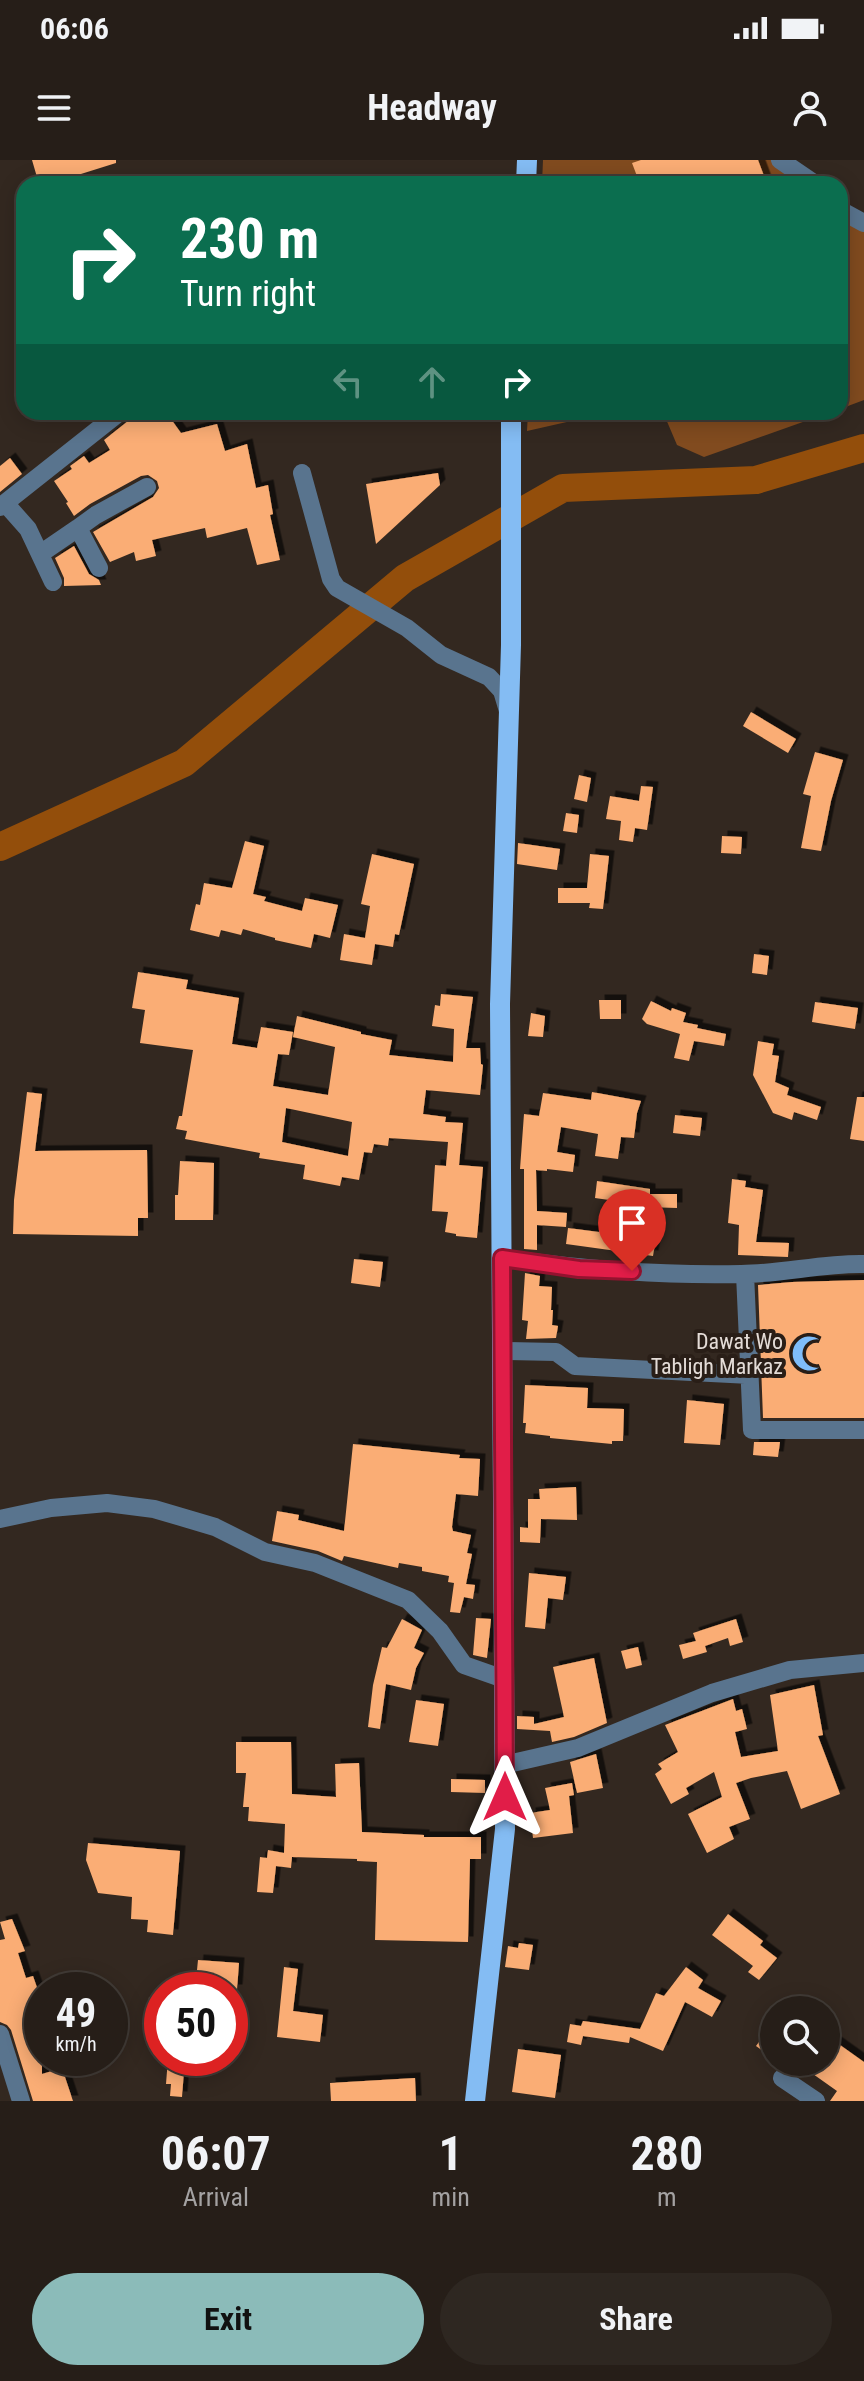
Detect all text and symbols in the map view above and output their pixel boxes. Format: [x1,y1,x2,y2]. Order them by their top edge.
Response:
text: 06:06 [40,11,109,46]
icon: menu [32,86,76,130]
icon: person [788,86,832,130]
text: Headway [367,87,497,129]
text: 230 m [180,206,319,272]
icon: right [48,208,152,312]
text: Turn right [180,273,316,315]
icon: left [326,360,370,404]
icon: ahead [410,360,454,404]
icon: right [494,360,538,404]
pin [598,1189,666,1271]
icon: arrive [610,1201,654,1245]
place label: Dawat Wo Tabligh Markaz [651,1329,783,1379]
mosque icon: Dawat Wo Tabligh Markaz [790,1335,828,1373]
position arrow [463,1755,547,1839]
speed limit sign: 50 [144,1972,248,2076]
text: 49 [56,1990,96,2037]
map controls [760,1996,840,2076]
button: search [760,1996,840,2076]
text: km/h [55,2032,97,2056]
text: 06:07 [161,2125,271,2182]
text: 1 [439,2125,463,2182]
text: 280 [630,2125,703,2182]
text: Arrival [183,2182,249,2212]
text: min [432,2182,470,2212]
text: m [657,2182,677,2212]
button: Exit [32,2273,424,2365]
button: Share [440,2273,832,2365]

